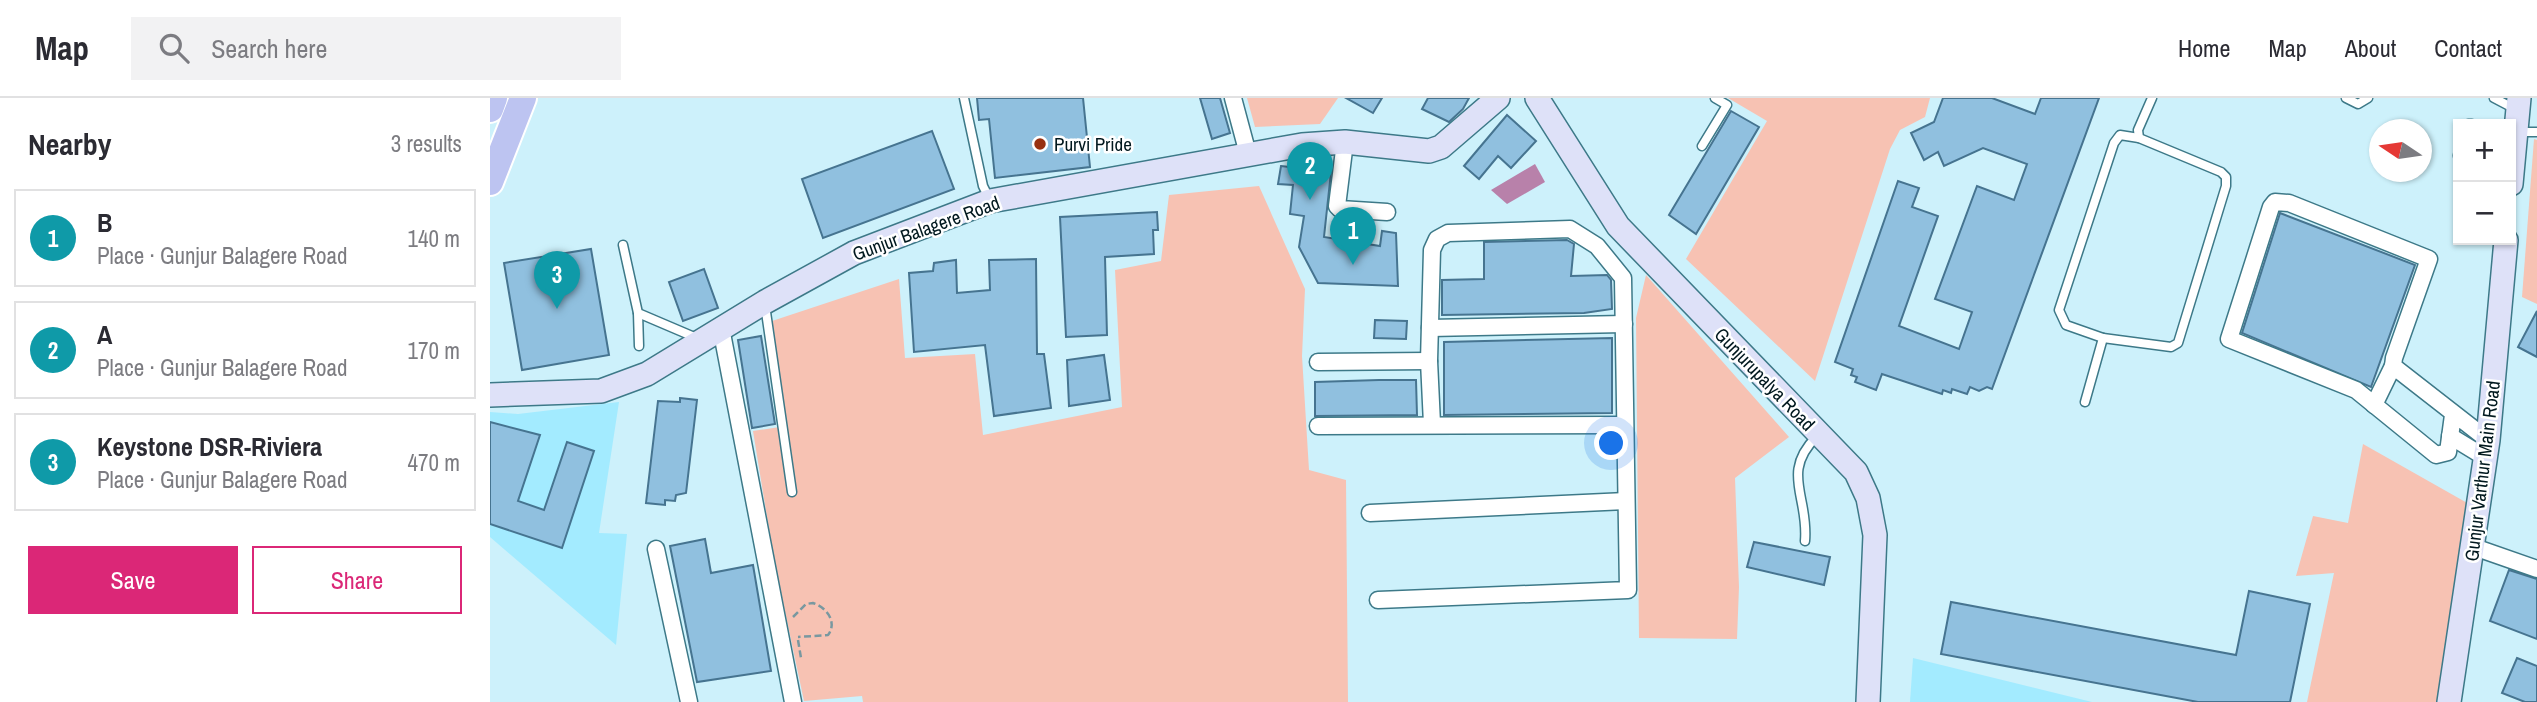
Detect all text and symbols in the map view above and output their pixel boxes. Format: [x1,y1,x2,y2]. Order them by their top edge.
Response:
search box [131,17,621,80]
text: Map [35,26,89,70]
icon: search [155,29,193,67]
text: Search here [211,31,327,66]
text: Home [2178,32,2230,64]
text: Map [2268,32,2307,64]
text: About [2345,32,2396,64]
text: Contact [2434,32,2502,64]
north arrow [2369,119,2432,182]
map controls [2453,119,2516,245]
button: + [2453,119,2516,182]
text: Nearby [28,124,111,164]
text: 3 results [391,128,462,159]
place label: Purvi Pride [1054,131,1132,157]
marker: Purvi Pride [1032,136,1048,152]
pin: 2 [1287,142,1333,200]
button: − [2453,182,2516,245]
street label: Gunjur Balagere Road [849,189,1003,267]
text: B [97,205,112,240]
pin: 1 [1330,207,1376,265]
text: 1 [48,223,58,254]
text: 140 m [408,223,460,254]
text: Place · Gunjur Balagere Road [97,240,348,271]
pin: 3 [534,251,580,309]
text: A [97,317,112,352]
street label: Gunjurupalya Road [1709,322,1821,436]
text: 2 [48,335,58,366]
text: 170 m [408,335,460,366]
text: Place · Gunjur Balagere Road [97,352,348,383]
street label: Gunjur Varthur Main Road [2458,379,2506,563]
your location [1594,426,1628,460]
text: Keystone DSR-Riviera [97,429,322,464]
text: 3 [48,447,58,478]
text: 470 m [408,447,460,478]
text: Place · Gunjur Balagere Road [97,464,348,495]
button: Save [28,546,238,614]
button: Share [252,546,462,614]

